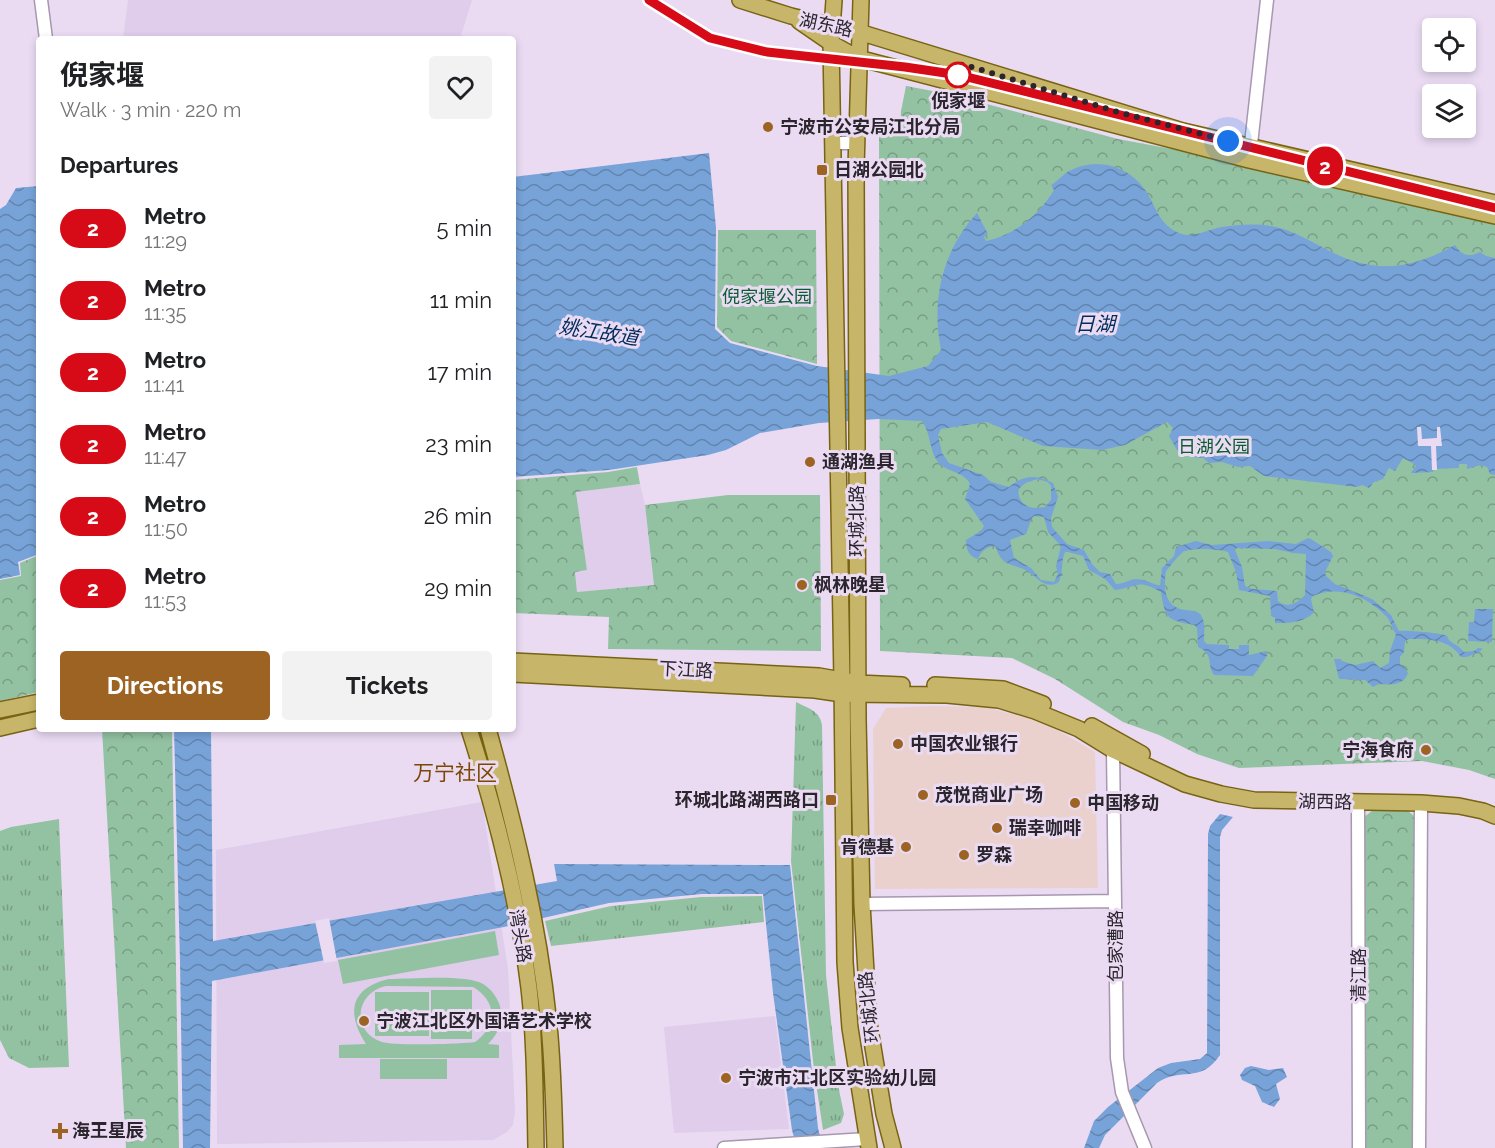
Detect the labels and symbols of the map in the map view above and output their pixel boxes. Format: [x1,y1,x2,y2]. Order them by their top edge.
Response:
street label: 湖东路 [798,9,855,40]
marker: 倪家堰 [945,62,971,88]
place label: 倪家堰 [931,90,985,111]
place label: 宁波市公安局江北分局 [780,116,960,137]
marker: 宁波市公安局江北分局 [761,120,775,134]
your location [1213,126,1243,156]
line badge: 2 [1306,146,1344,186]
place label: 日湖公园北 [834,159,924,180]
marker: 日湖公园北 [815,163,829,177]
park label: 倪家堰公园 [722,286,812,307]
water label: 日湖 [1075,312,1118,336]
water label: 姚江故道 [558,314,643,351]
park label: 日湖公园 [1178,436,1250,457]
place label: 通湖渔具 [822,451,894,472]
marker: 通湖渔具 [803,455,817,469]
street label: 环城北路 [846,485,867,557]
place label: 枫林晚星 [814,574,886,595]
marker: 枫林晚星 [795,578,809,592]
street label: 下江路 [659,658,714,681]
place label: 中国农业银行 [910,733,1018,754]
marker: 中国农业银行 [891,737,905,751]
place label: 宁海食府 [1342,739,1414,760]
marker: 宁海食府 [1419,743,1433,757]
district label: 万宁社区 [413,760,497,785]
place label: 茂悦商业广场 [935,784,1043,805]
marker: 茂悦商业广场 [916,788,930,802]
place label: 环城北路湖西路口 [675,789,819,810]
street label: 湖西路 [1298,791,1352,812]
place label: 中国移动 [1087,792,1159,813]
marker: 环城北路湖西路口 [824,793,838,807]
marker: 中国移动 [1068,796,1082,810]
place label: 瑞幸咖啡 [1009,817,1081,838]
marker: 瑞幸咖啡 [990,821,1004,835]
place label: 肯德基 [840,836,894,857]
marker: 肯德基 [899,840,913,854]
place label: 罗森 [976,844,1012,865]
marker: 罗森 [957,848,971,862]
street label: 湾头路 [505,908,536,964]
street label: 包家漕路 [1105,910,1126,982]
street label: 清江路 [1348,948,1369,1002]
street label: 环城北路 [854,970,883,1044]
place label: 宁波江北区外国语艺术学校 [376,1010,592,1031]
marker: 宁波江北区外国语艺术学校 [357,1014,371,1028]
place label: 宁波市江北区实验幼儿园 [738,1067,936,1088]
marker: 宁波市江北区实验幼儿园 [719,1071,733,1085]
place label: 海王星辰 [72,1120,144,1141]
marker: 海王星辰 [53,1124,67,1138]

